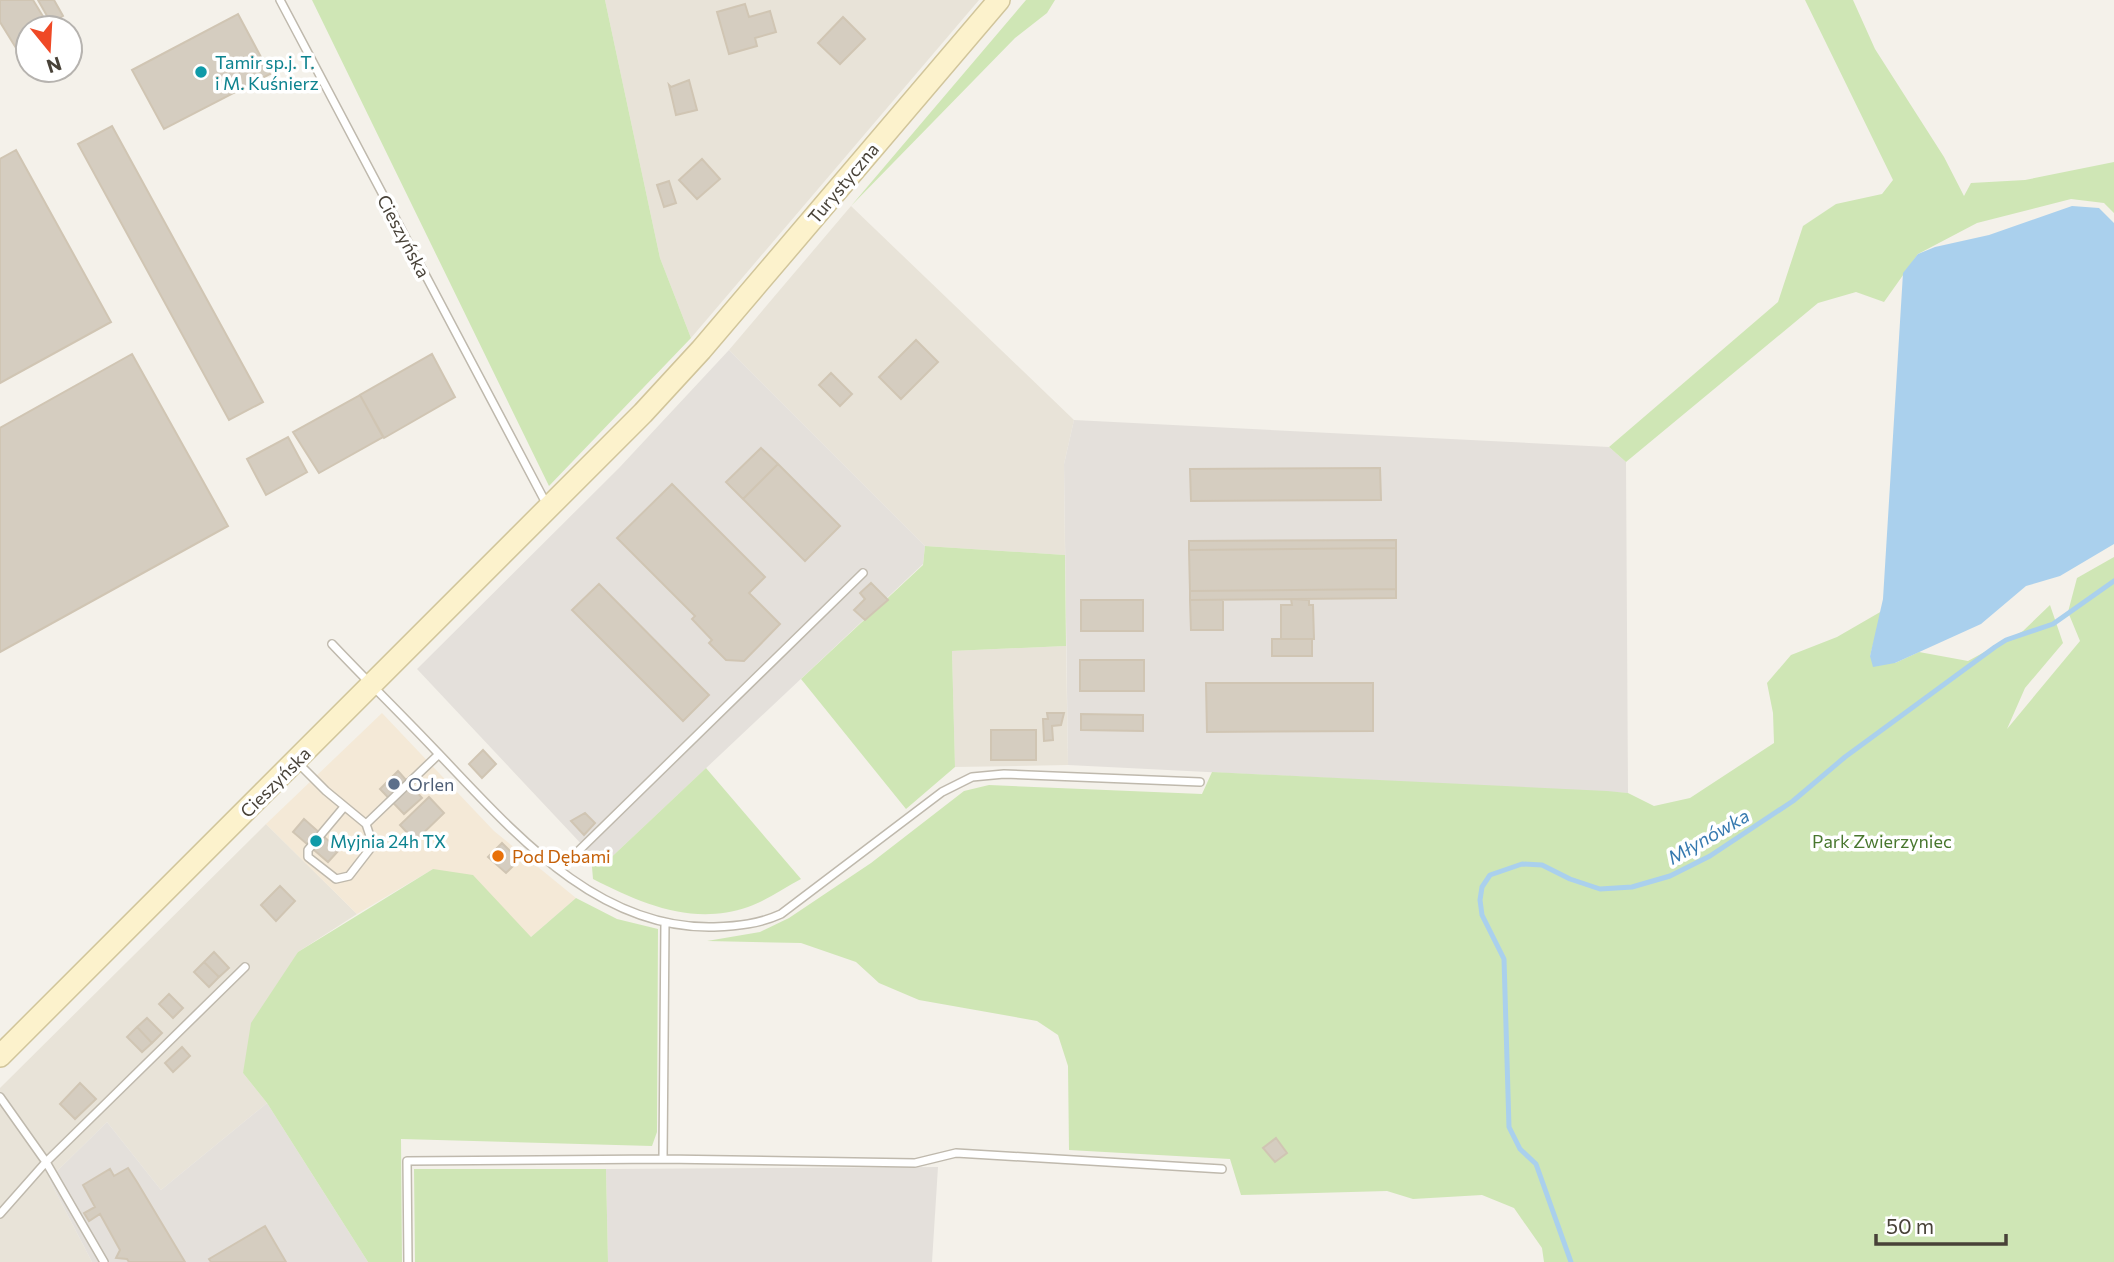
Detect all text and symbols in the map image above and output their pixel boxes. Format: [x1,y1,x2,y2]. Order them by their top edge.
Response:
north arrow [14,14,84,84]
place label: Tamir sp.j. T. i M. Kuśnierz [215,51,319,94]
text: N [44,53,65,79]
marker: Tamir sp.j. T. i M. Kuśnierz [193,64,209,80]
street label: Turystyczna [803,138,883,228]
street label: Cieszyńska [373,191,435,281]
street label: Cieszyńska [235,742,315,822]
place label: Orlen [408,773,454,795]
marker: Orlen [386,776,402,792]
water label: Młynówka [1663,803,1753,869]
place label: Myjnia 24h TX [330,830,446,852]
park label: Park Zwierzyniec [1812,830,1952,852]
marker: Myjnia 24h TX [308,833,324,849]
place label: Pod Dębami [512,845,611,867]
marker: Pod Dębami [490,848,506,864]
scale bar [1876,1202,2006,1246]
text: 50 m [1886,1213,1934,1238]

